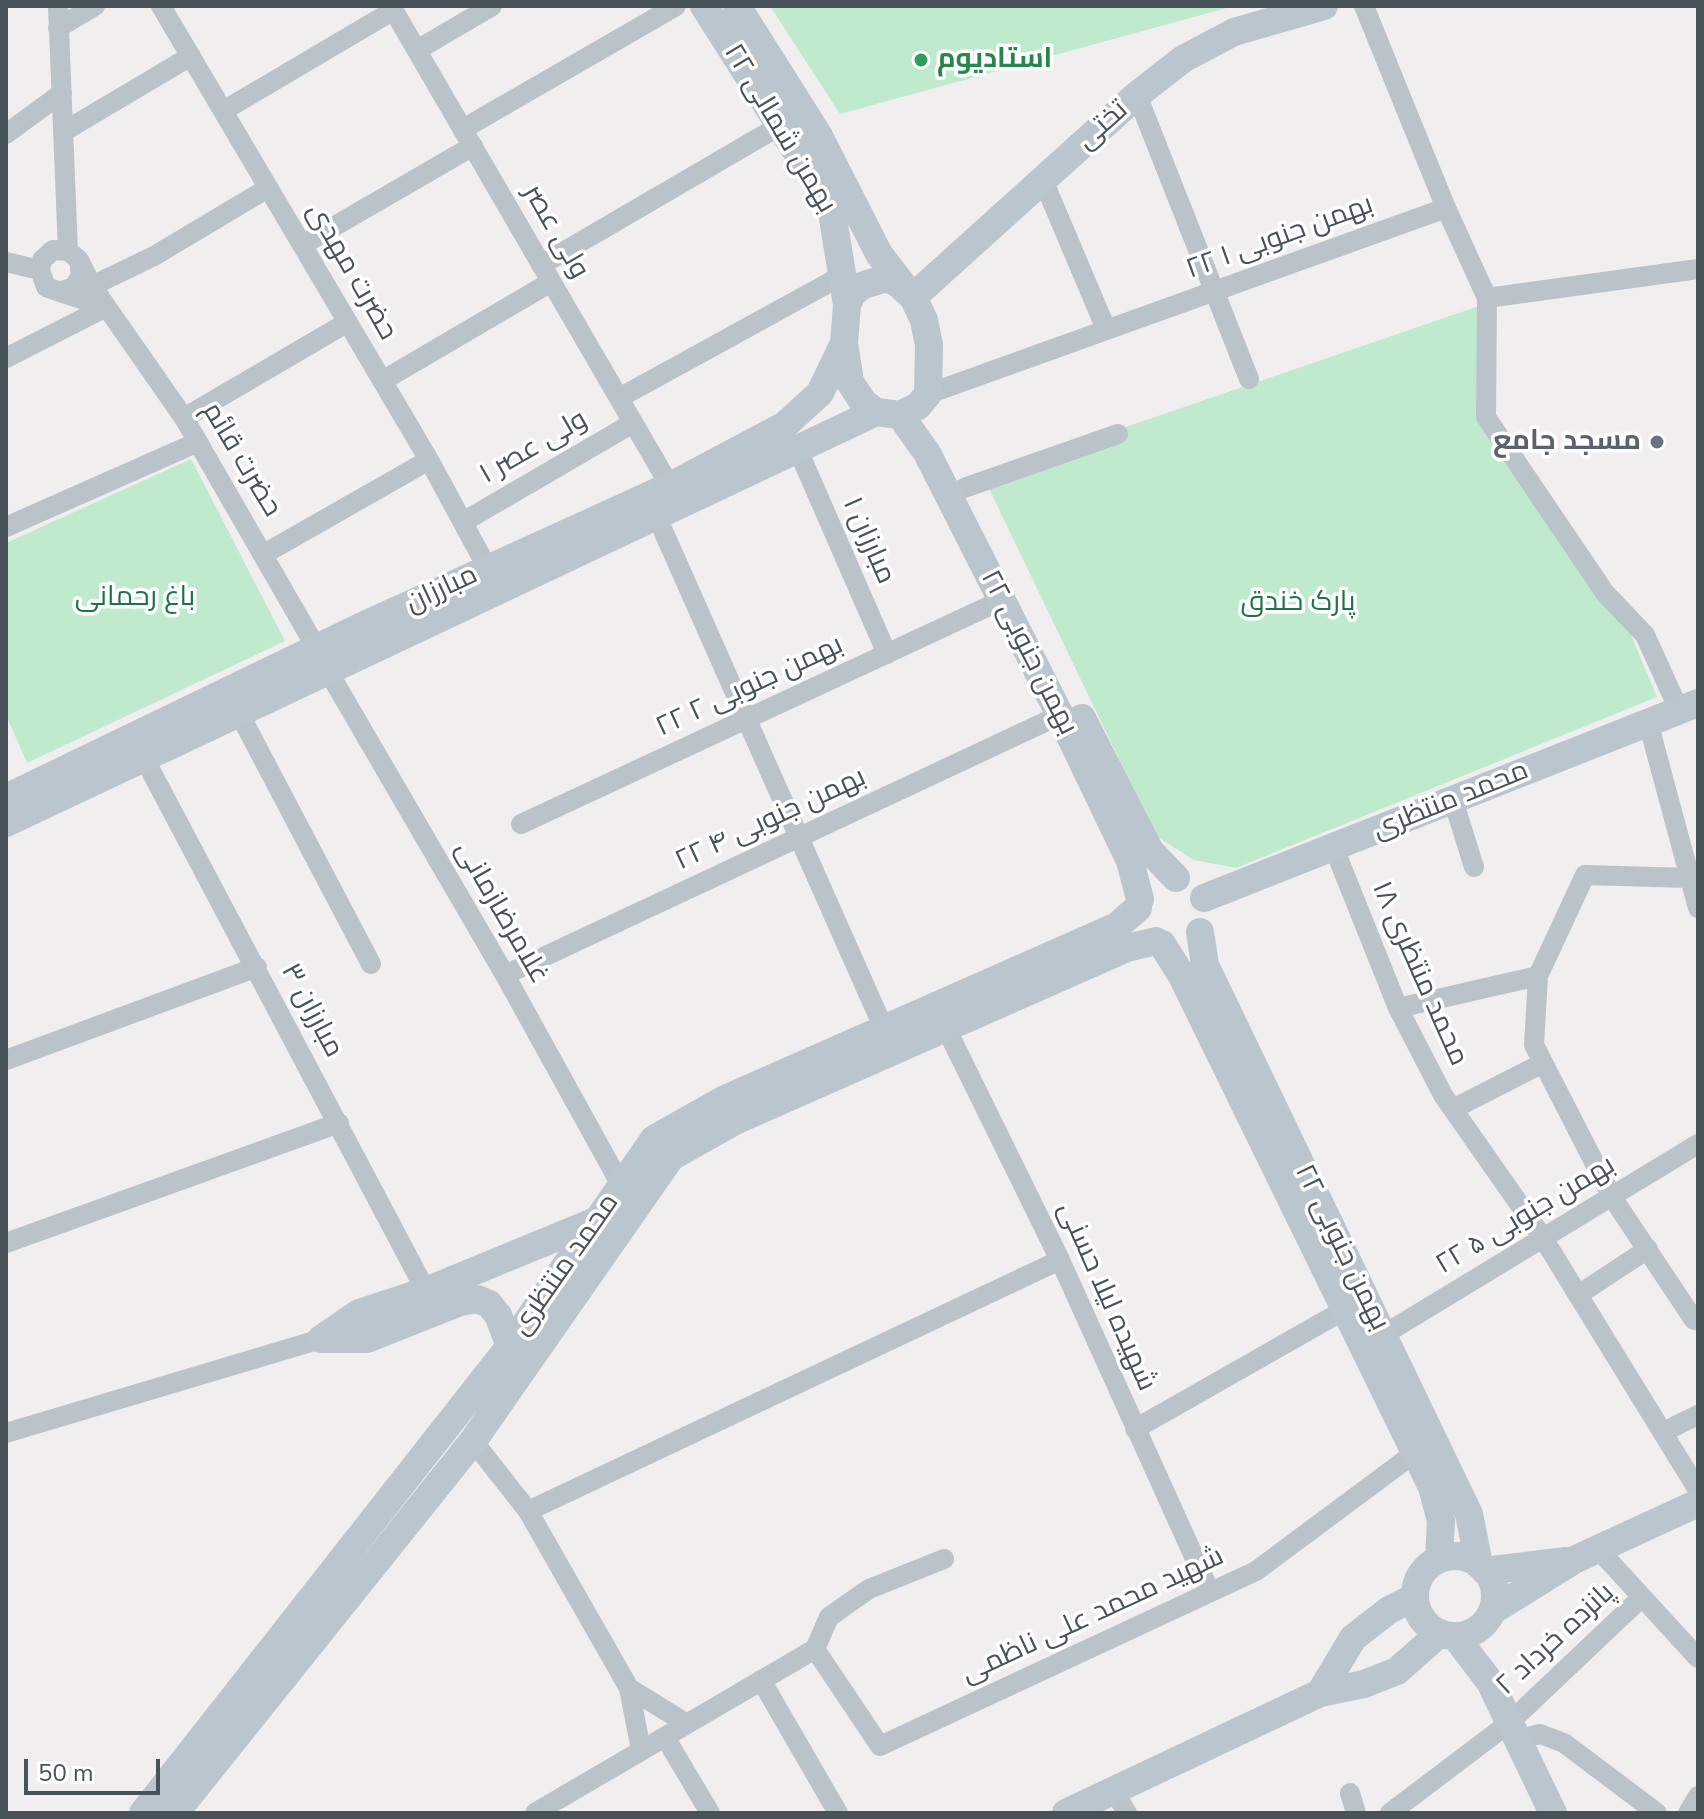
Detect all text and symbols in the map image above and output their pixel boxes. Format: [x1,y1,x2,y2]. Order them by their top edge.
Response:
street label: ۲۲ بهمن شمالی [715,38,843,220]
place label: استادیوم [937,43,1052,77]
marker: استادیوم [912,51,930,69]
street label: تختی [1070,94,1136,158]
street label: ولی عصر [515,179,595,285]
street label: ۲۲ بهمن جنوبی ۱ [1182,189,1378,287]
street label: حضرت مهدی [298,197,404,347]
street label: حضرت قائم [194,397,288,523]
street label: ولی عصر ۱ [474,404,594,492]
place label: مسجد جامع [1493,425,1641,459]
marker: مسجد جامع [1648,433,1666,451]
street label: مبارزان ۱ [834,492,902,590]
street label: مبارزان [401,559,483,621]
street label: ۲۲ بهمن جنوبی [972,565,1084,741]
park label: باغ رحمانی [75,581,195,615]
park label: پارک خندق [1240,586,1356,620]
street label: ۲۲ بهمن جنوبی ۲ [651,629,849,745]
street label: محمد منتظری [1368,755,1534,847]
street label: ۲۲ بهمن جنوبی ۴ [670,761,872,879]
street label: غلامرضازمانی [447,836,555,990]
street label: محمد منتظری ۱۸ [1363,877,1475,1071]
street label: مبارزان ۳ [272,958,350,1064]
street label: ۲۲ بهمن جنوبی ۵ [1430,1149,1622,1283]
street label: ۲۲ بهمن جنوبی [1286,1160,1396,1336]
street label: محمد منتظری [505,1188,627,1342]
street label: شهیده لیلا حسنی [1049,1197,1163,1397]
street label: شهید محمد علی ناظمی [957,1540,1229,1692]
street label: پانزده خرداد ۲ [1490,1577,1622,1703]
scale bar [28,1743,164,1793]
text: 50 m [38,1757,94,1789]

